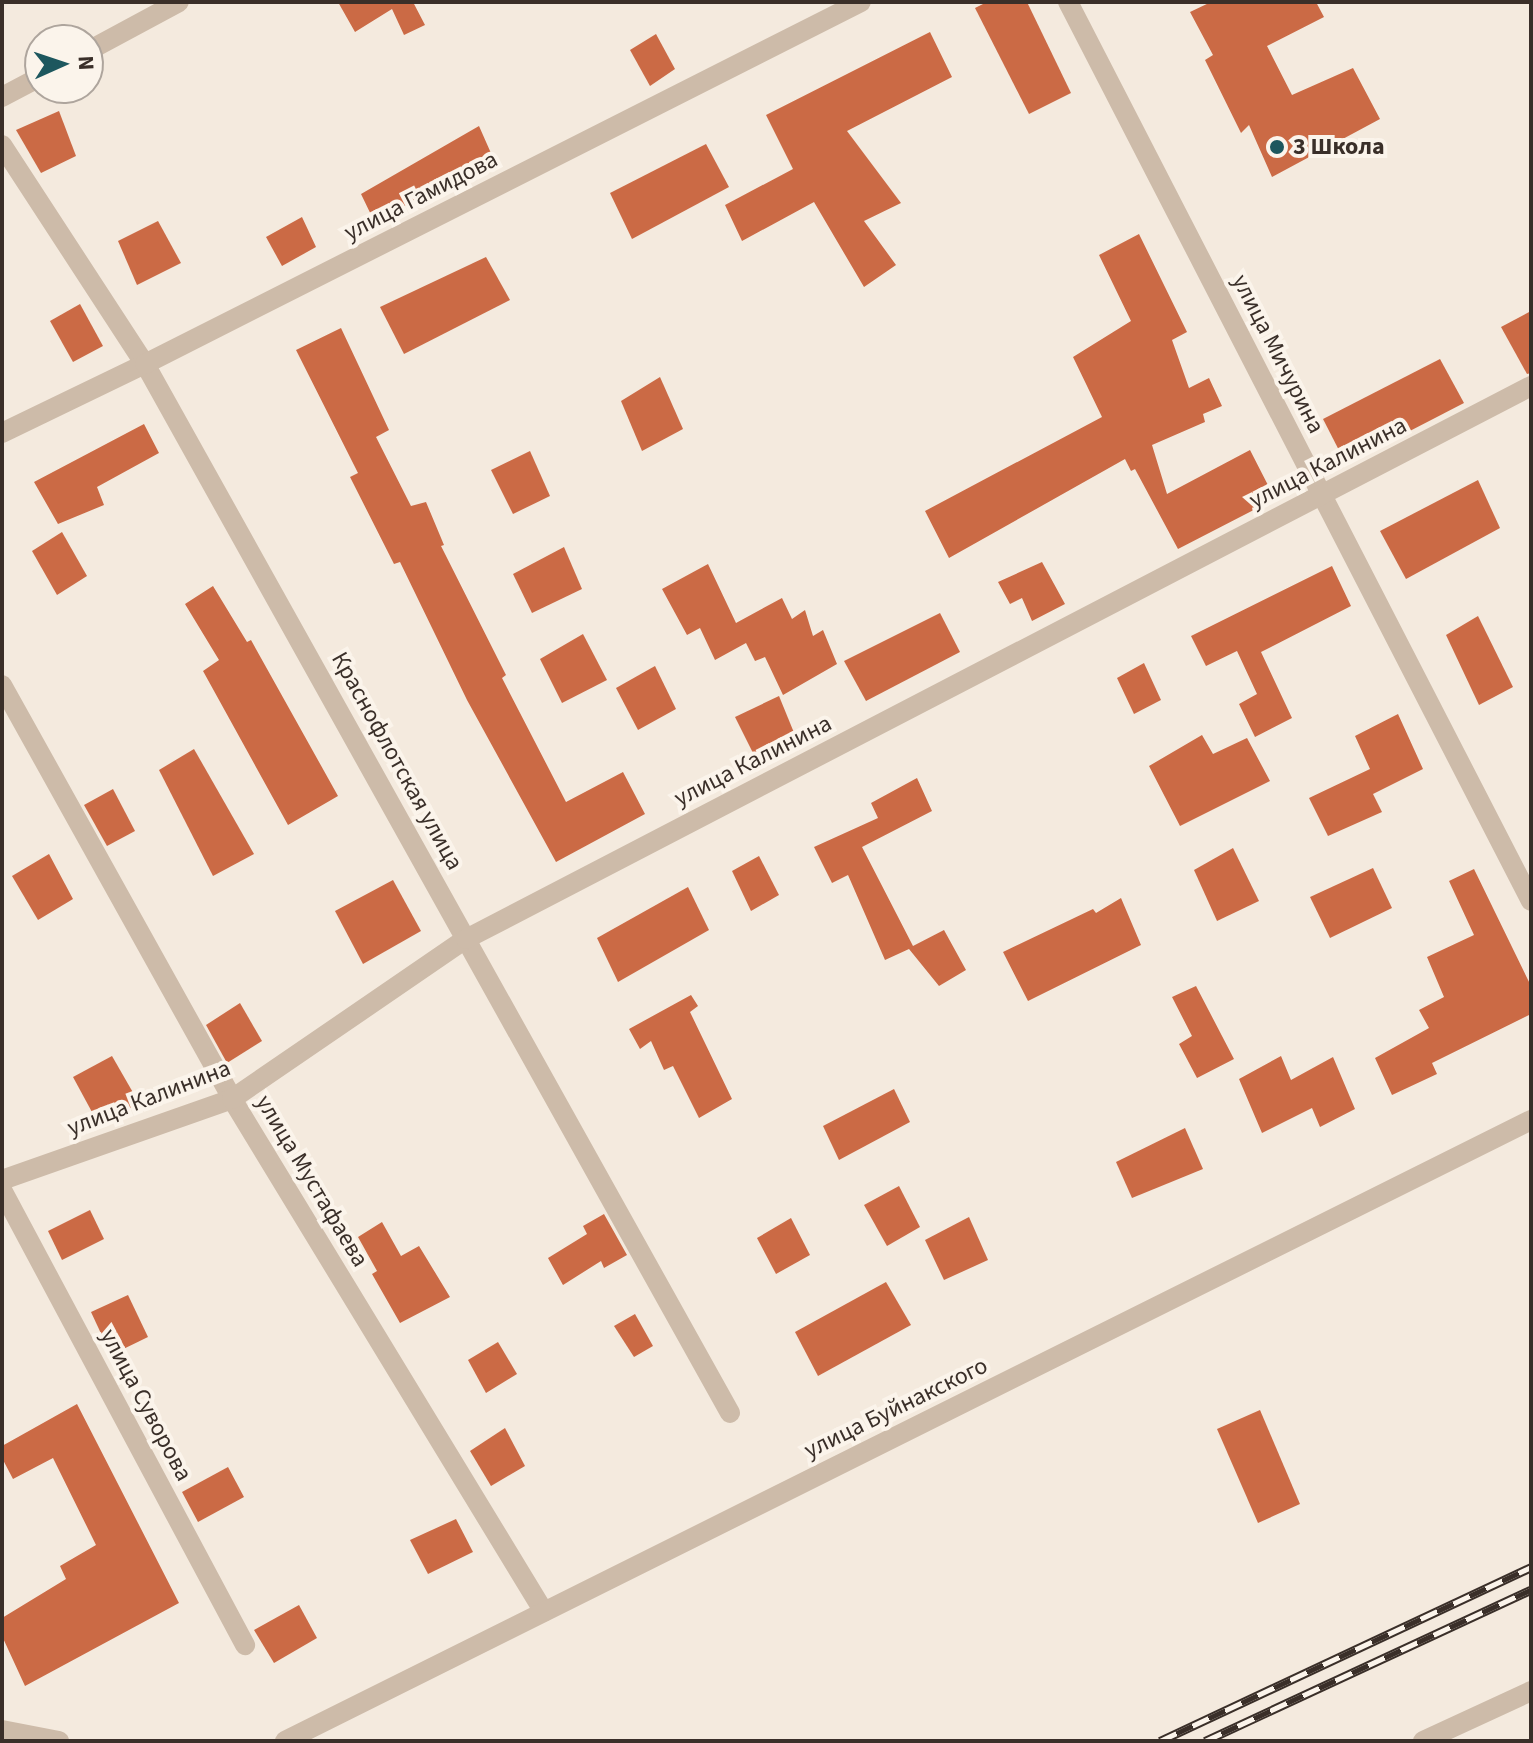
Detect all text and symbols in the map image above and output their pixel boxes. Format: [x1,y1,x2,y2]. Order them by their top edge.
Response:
north arrow [24,24,104,104]
text: N [70,55,102,71]
place label: 3 Школа [1293,133,1385,161]
marker: 3 Школа [1268,138,1286,156]
street label: улица Гамидова [339,145,503,247]
street label: улица Мичурина [1226,270,1330,438]
street label: улица Калинина [1245,411,1411,515]
street label: Краснофлотская улица [325,647,469,875]
street label: улица Калинина [670,709,836,813]
street label: улица Калинина [63,1054,235,1142]
street label: улица Мустафаева [249,1090,375,1272]
street label: улица Суворова [94,1324,198,1486]
street label: улица Буйнакского [800,1351,992,1465]

